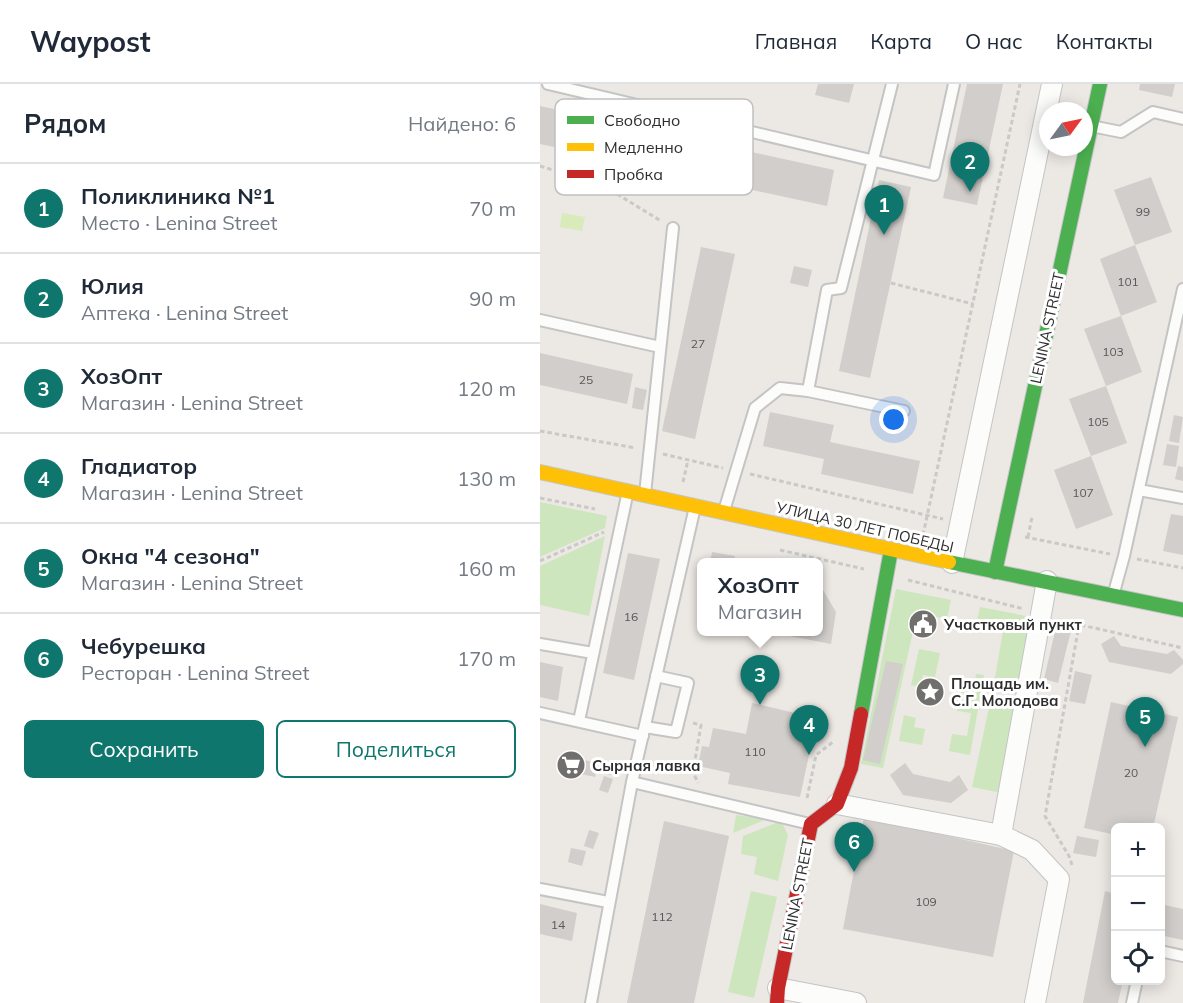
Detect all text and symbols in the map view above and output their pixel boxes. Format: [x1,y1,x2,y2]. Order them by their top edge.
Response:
text: Waypost [30,24,151,59]
text: Главная [755,28,837,54]
text: Карта [870,28,932,54]
text: О нас [965,28,1023,54]
text: Контакты [1056,28,1153,54]
legend [555,99,753,195]
north arrow [1039,102,1093,156]
text: Рядом [24,107,107,140]
text: Свободно [604,110,680,130]
text: Найдено: 6 [408,111,516,136]
text: Медленно [604,137,683,157]
pin: 2 [950,142,990,192]
text: Пробка [604,164,663,184]
text: Поликлиника №1 [81,182,275,210]
pin: 1 [864,186,904,235]
text: 1 [38,196,50,221]
text: 70 m [469,196,516,221]
house number: 99 [1136,204,1150,219]
text: Место · Lenina Street [81,210,278,235]
street label: LENINA STREET [1026,271,1068,385]
text: Юлия [81,272,144,300]
house number: 101 [1117,274,1139,289]
text: 2 [38,286,50,311]
text: 90 m [469,286,516,311]
text: Аптека · Lenina Street [81,300,288,325]
house number: 27 [691,336,705,351]
house number: 103 [1102,344,1124,359]
text: ХозОпт [81,362,162,390]
house number: 25 [579,372,593,387]
text: 3 [38,376,50,401]
text: 120 m [457,376,516,401]
text: Магазин · Lenina Street [81,390,303,415]
your location [879,405,908,434]
house number: 105 [1087,414,1109,429]
text: Гладиатор [81,452,197,480]
text: 4 [38,466,50,491]
text: 130 m [457,466,516,491]
text: Магазин · Lenina Street [81,480,303,505]
house number: 107 [1072,485,1094,500]
street label: УЛИЦА 30 ЛЕТ ПОБЕДЫ [773,497,956,557]
text: Окна "4 сезона" [81,542,260,570]
text: 5 [38,556,50,581]
text: 160 m [457,556,516,581]
popup [697,558,823,636]
text: Магазин · Lenina Street [81,570,303,595]
text: ХозОпт [718,571,799,599]
text: Магазин [718,599,802,624]
public building icon: Участковый пункт [907,608,939,640]
house number: 16 [624,609,638,624]
place label: Участковый пункт [943,615,1082,634]
text: Чебурешка [81,632,206,660]
text: 6 [38,646,50,671]
text: 170 m [457,646,516,671]
pin: 3 [740,656,780,705]
text: Ресторан · Lenina Street [81,660,309,685]
place label: Площадь им. С.Г. Молодова [951,674,1059,710]
place icon: Площадь им. С.Г. Молодова [914,676,946,708]
pin: 5 [1126,698,1164,747]
pin: 4 [790,706,828,755]
button: Сохранить [24,720,264,778]
button: Поделиться [276,720,516,778]
house number: 110 [744,744,766,759]
supermarket icon: Сырная лавка [555,749,587,781]
place label: Сырная лавка [592,756,700,775]
house number: 20 [1124,765,1138,780]
pin: 6 [834,822,874,872]
map controls [1111,823,1165,985]
button: + [1111,823,1165,877]
street label: LENINA STREET [777,837,817,951]
button: − [1111,877,1165,931]
house number: 109 [915,894,937,909]
house number: 112 [651,909,673,924]
house number: 14 [551,917,565,932]
button: locate [1111,931,1165,985]

